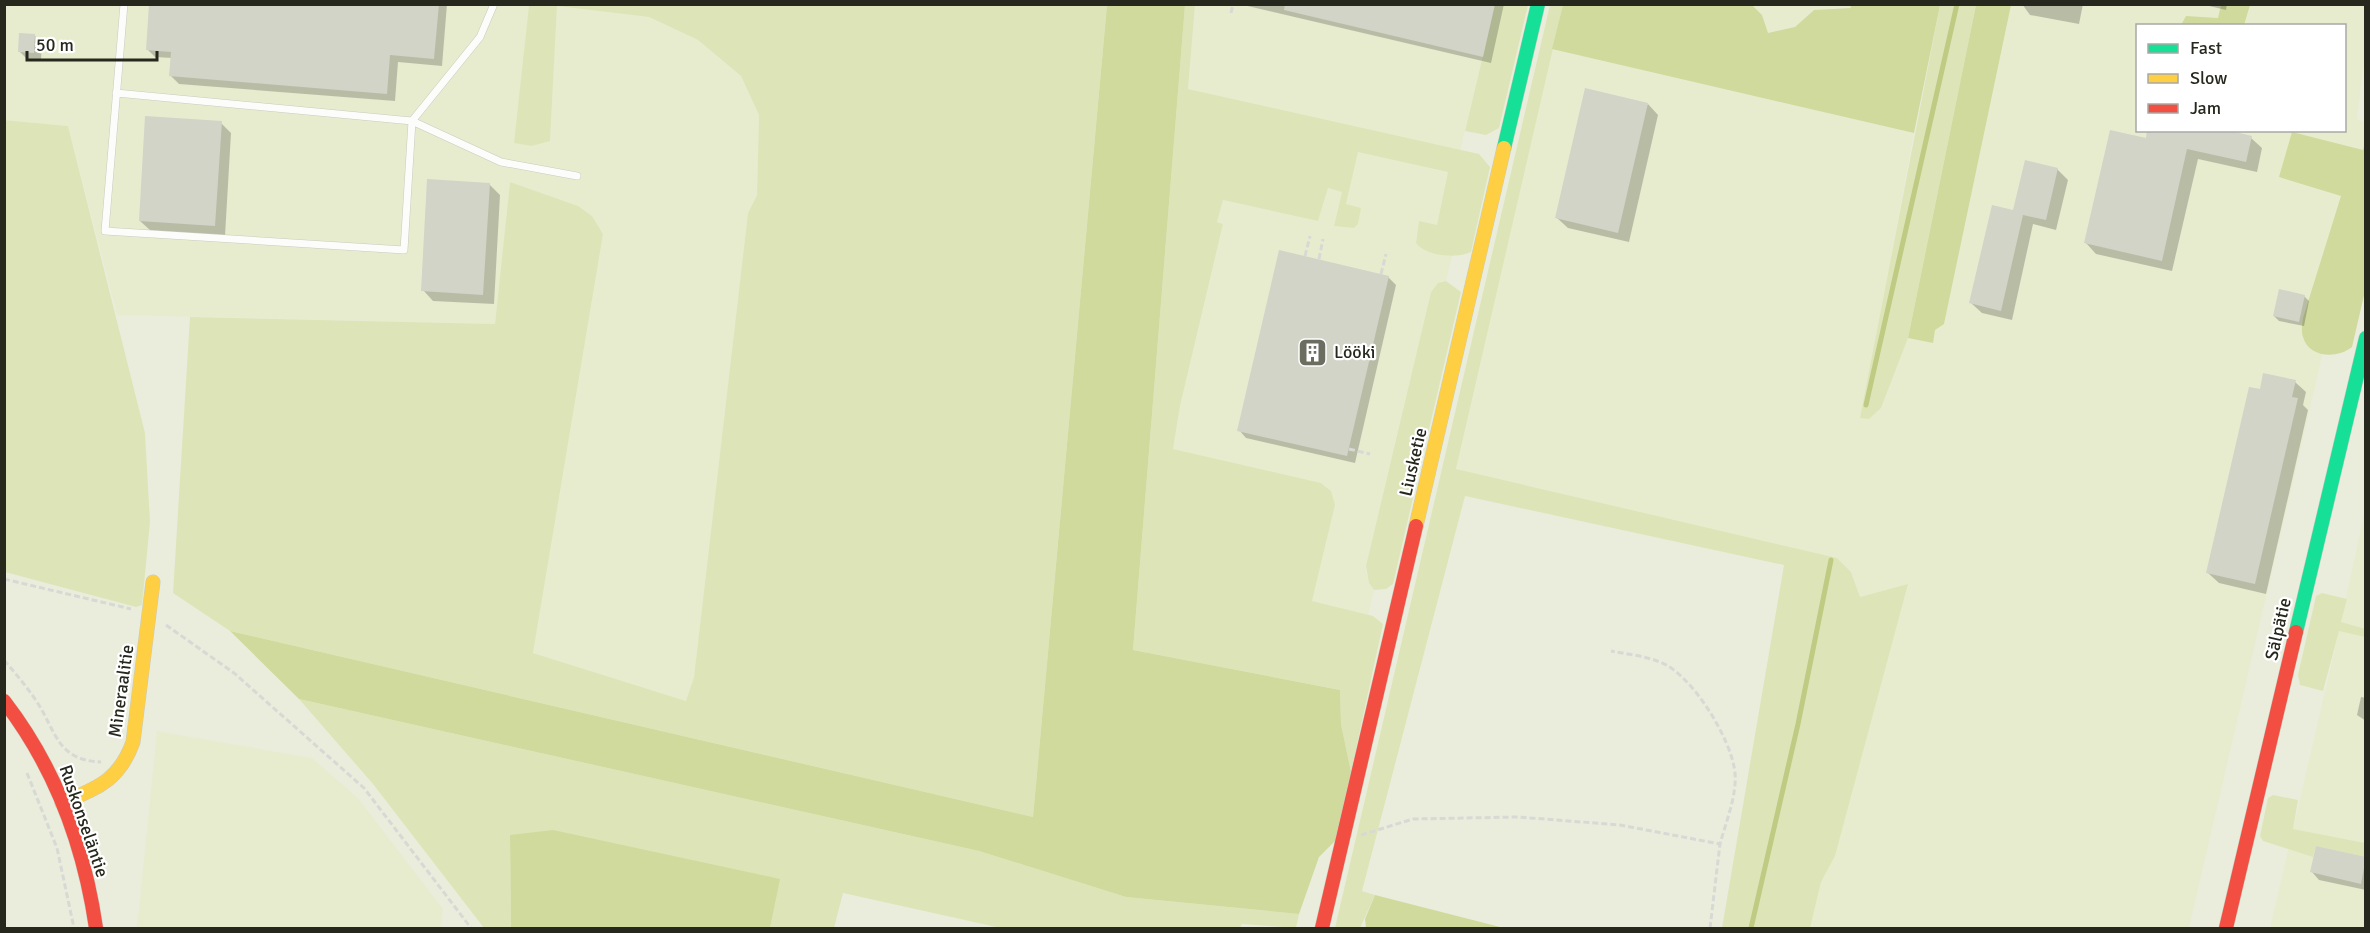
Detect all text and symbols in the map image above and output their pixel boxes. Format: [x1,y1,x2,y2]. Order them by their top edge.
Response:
scale bar [27,24,158,62]
legend [2136,24,2346,132]
text: 50 m [36,34,74,56]
text: Fast [2190,37,2222,59]
text: Slow [2190,67,2227,89]
text: Jam [2190,97,2221,119]
building icon: Lööki [1297,336,1329,368]
place label: Lööki [1334,341,1375,363]
street label: Liusketie [1394,426,1432,498]
street label: Sälpätie [2260,596,2296,662]
street label: Mineraalitie [104,643,138,739]
street label: Ruskonseläntie [54,762,114,880]

